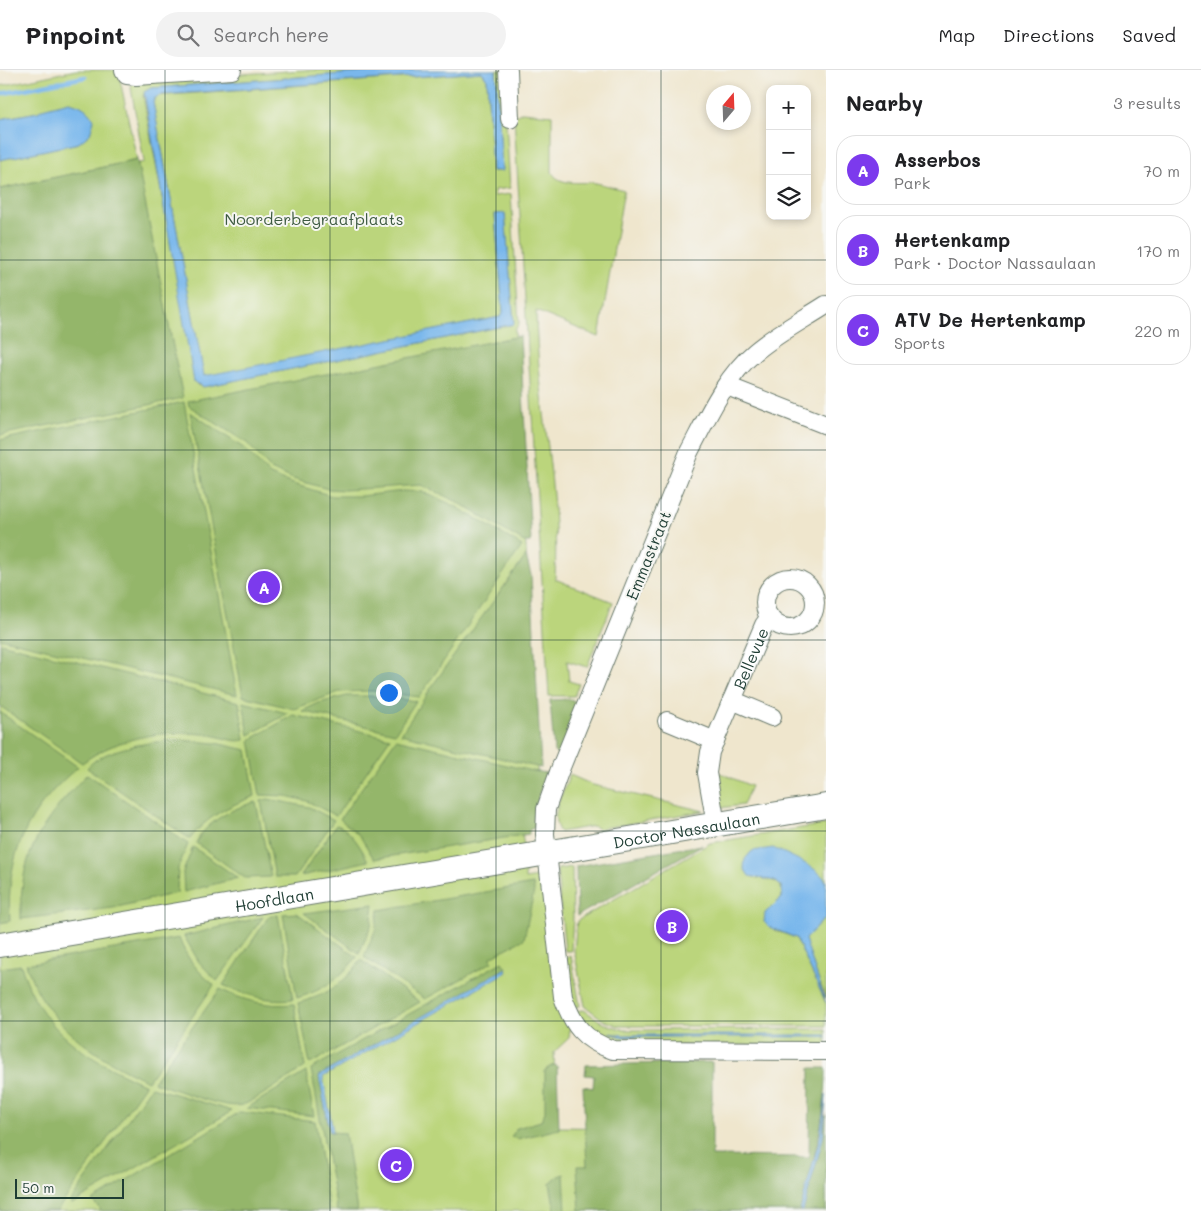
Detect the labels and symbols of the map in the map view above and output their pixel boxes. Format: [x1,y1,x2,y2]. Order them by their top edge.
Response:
north arrow [706,85,751,130]
park label: Noorderbegraafplaats [224,208,404,229]
street label: Emmastraat [621,507,675,603]
pin: A [248,568,280,606]
street label: Bellevue [728,624,772,692]
your location [376,680,402,706]
street label: Doctor Nassaulaan [611,807,761,852]
street label: Hoofdlaan [233,882,315,916]
pin: B [656,907,688,945]
pin: C [380,1146,412,1184]
scale bar [15,1176,124,1199]

